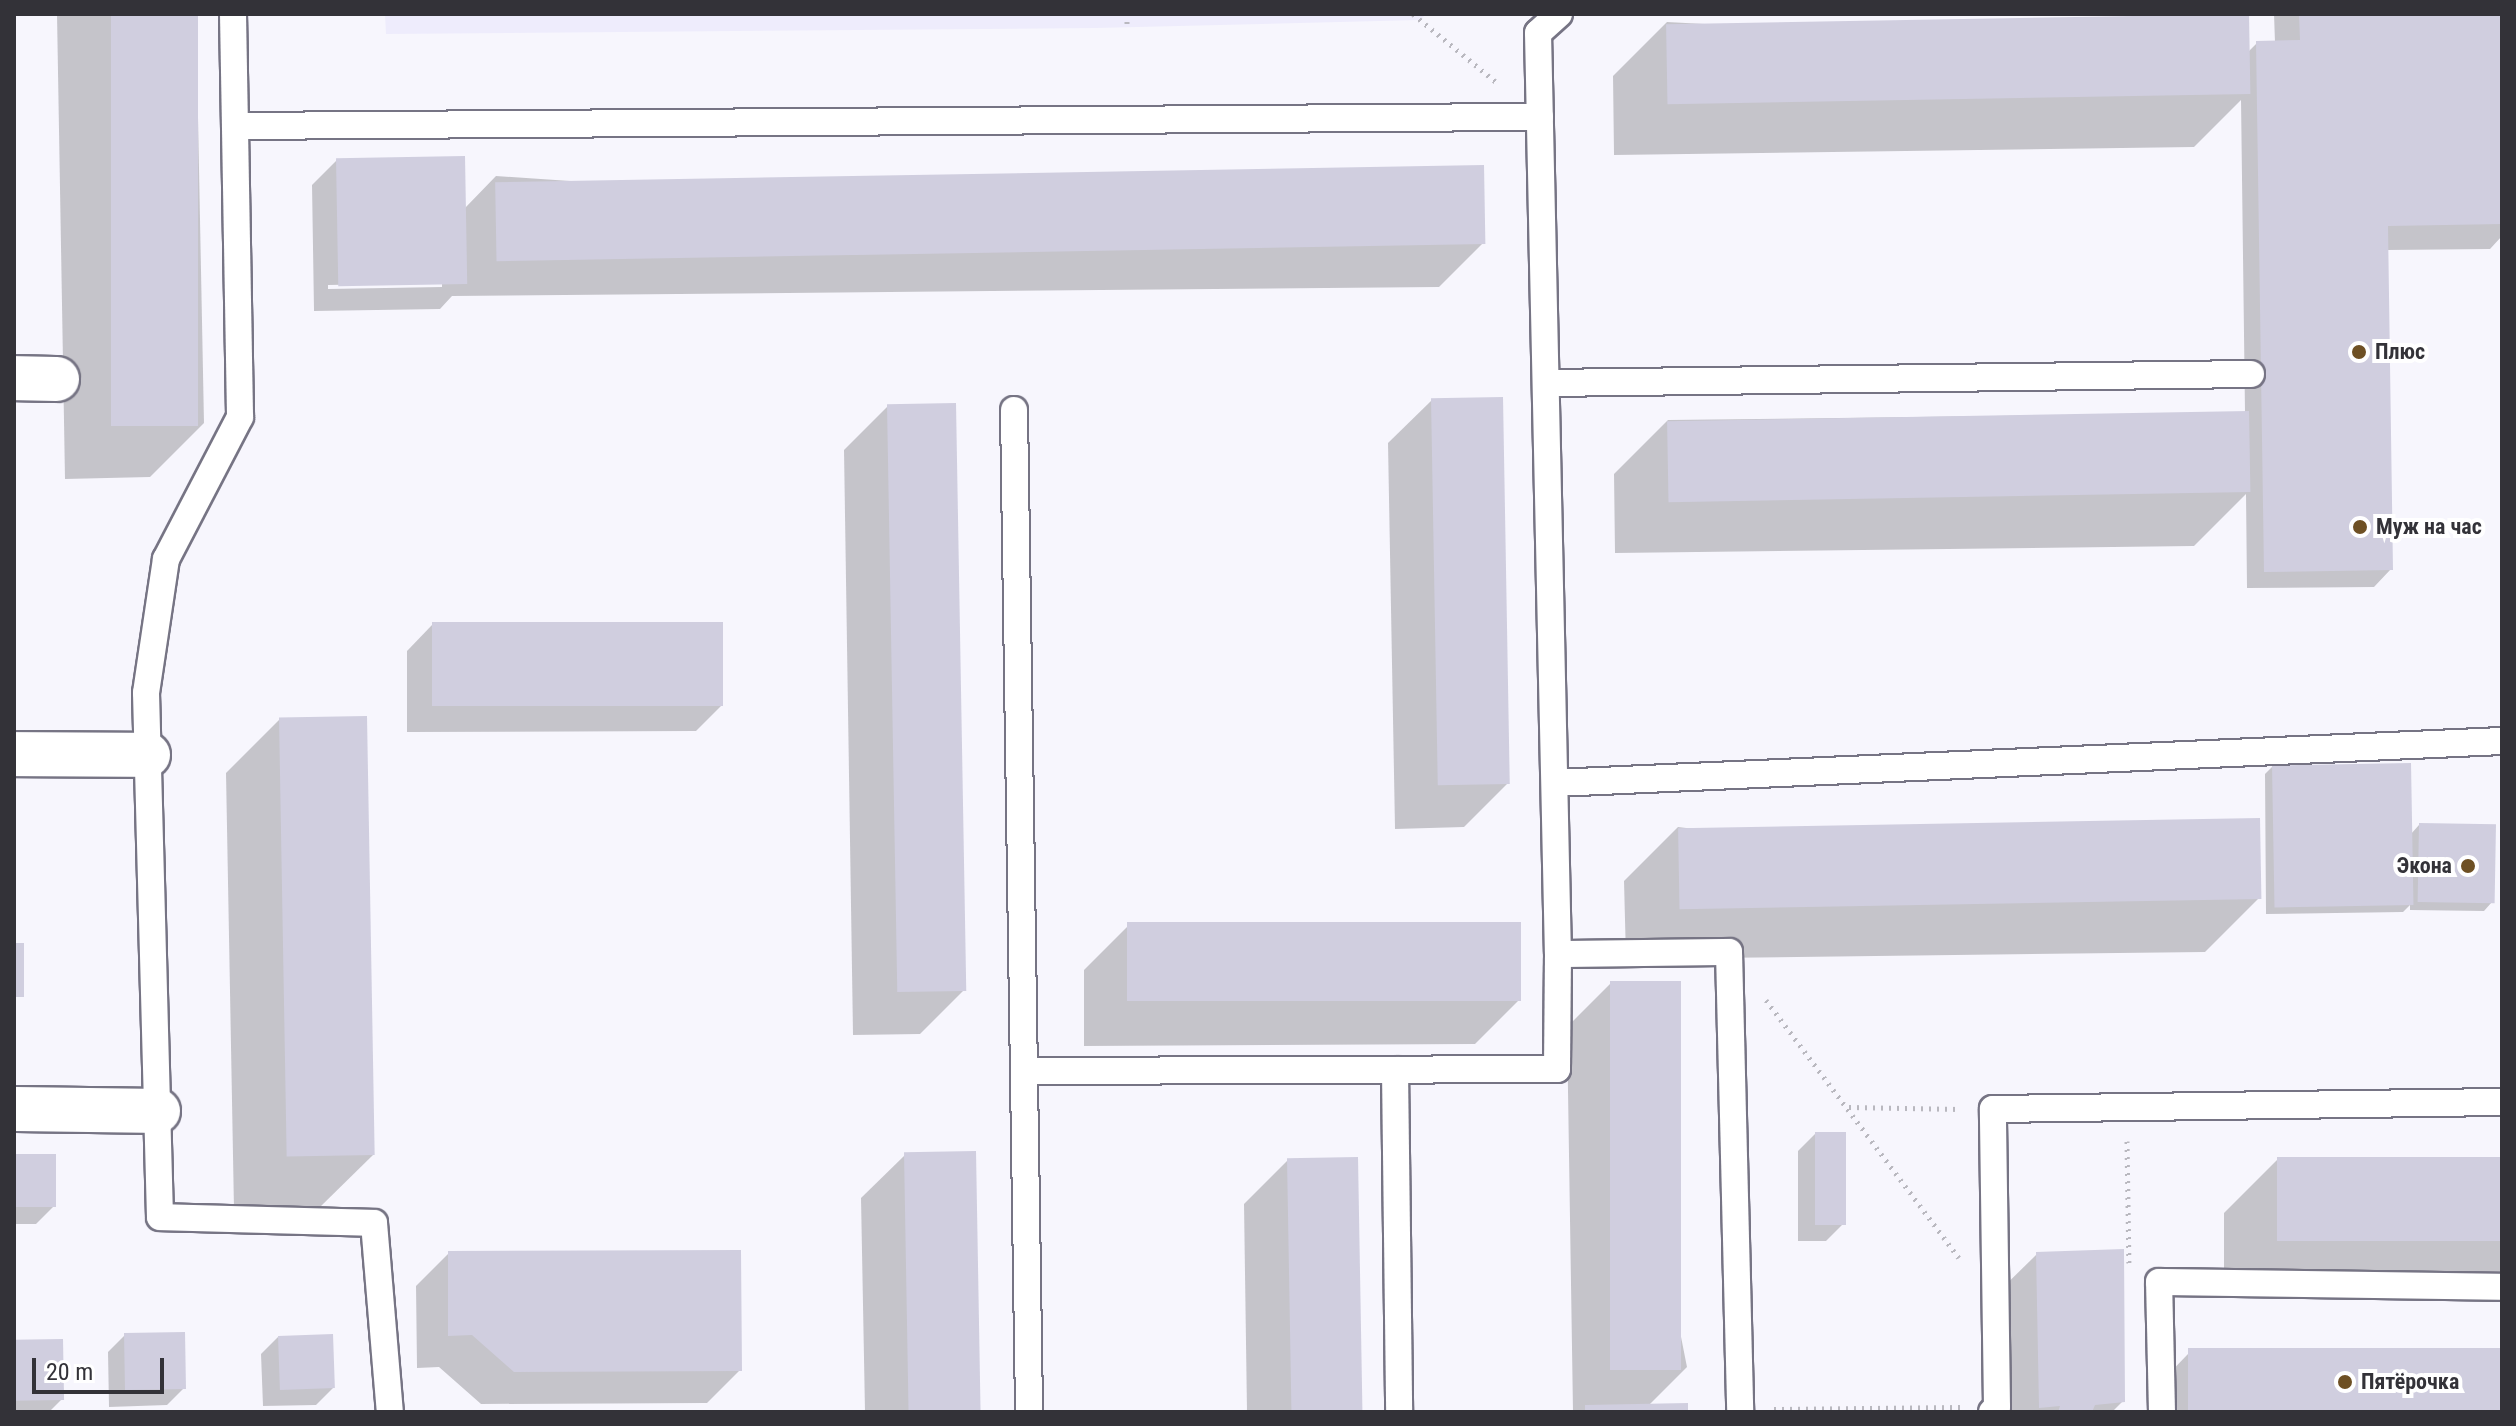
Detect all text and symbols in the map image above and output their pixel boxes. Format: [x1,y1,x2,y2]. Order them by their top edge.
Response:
place label: Плюс [2375,339,2425,365]
marker: Плюс [2350,343,2368,361]
place label: Муж на час [2376,514,2482,540]
marker: Муж на час [2351,518,2369,536]
place label: Экона [2397,853,2452,879]
marker: Экона [2459,857,2477,875]
scale bar [36,1342,168,1392]
text: 20 m [46,1358,93,1386]
place label: Пятёрочка [2361,1369,2459,1395]
marker: Пятёрочка [2336,1373,2354,1391]

